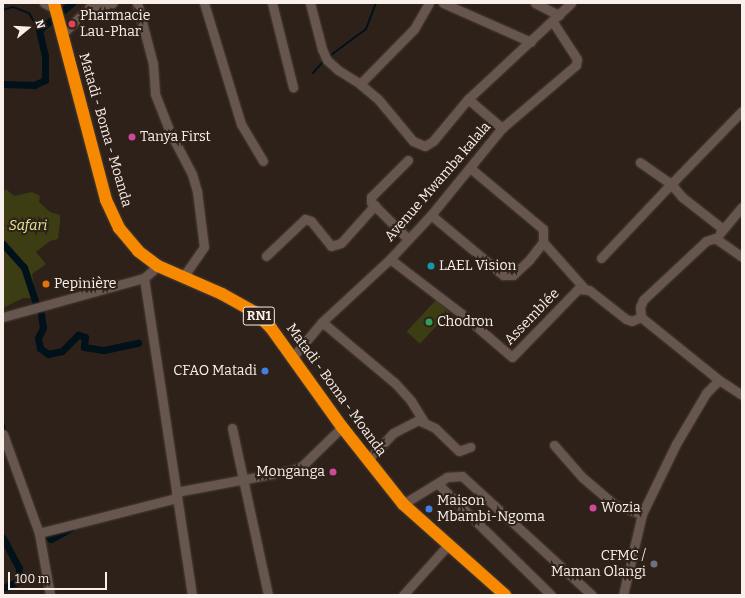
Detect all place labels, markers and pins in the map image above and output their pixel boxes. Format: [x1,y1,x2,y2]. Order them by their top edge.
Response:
place label: Pharmacie Lau-Phar [80,8,150,40]
marker: Pharmacie Lau-Phar [67,19,77,29]
place label: Tanya First [140,129,211,145]
marker: Tanya First [127,132,137,142]
place label: LAEL Vision [439,258,516,274]
marker: LAEL Vision [426,261,436,271]
place label: Pepinière [54,276,117,292]
marker: Pepinière [41,279,51,289]
place label: Chodron [437,314,493,330]
marker: Chodron [424,317,434,327]
place label: CFAO Matadi [173,363,257,379]
marker: CFAO Matadi [260,366,270,376]
place label: Monganga [256,464,325,480]
marker: Monganga [328,467,338,477]
place label: Maison Mbambi-Ngoma [437,493,545,526]
place label: Wozia [601,500,641,516]
marker: Wozia [588,503,598,513]
marker: Maison Mbambi-Ngoma [424,504,434,514]
place label: CFMC / Maman Olangi [551,548,646,580]
marker: CFMC / Maman Olangi [649,559,659,569]

